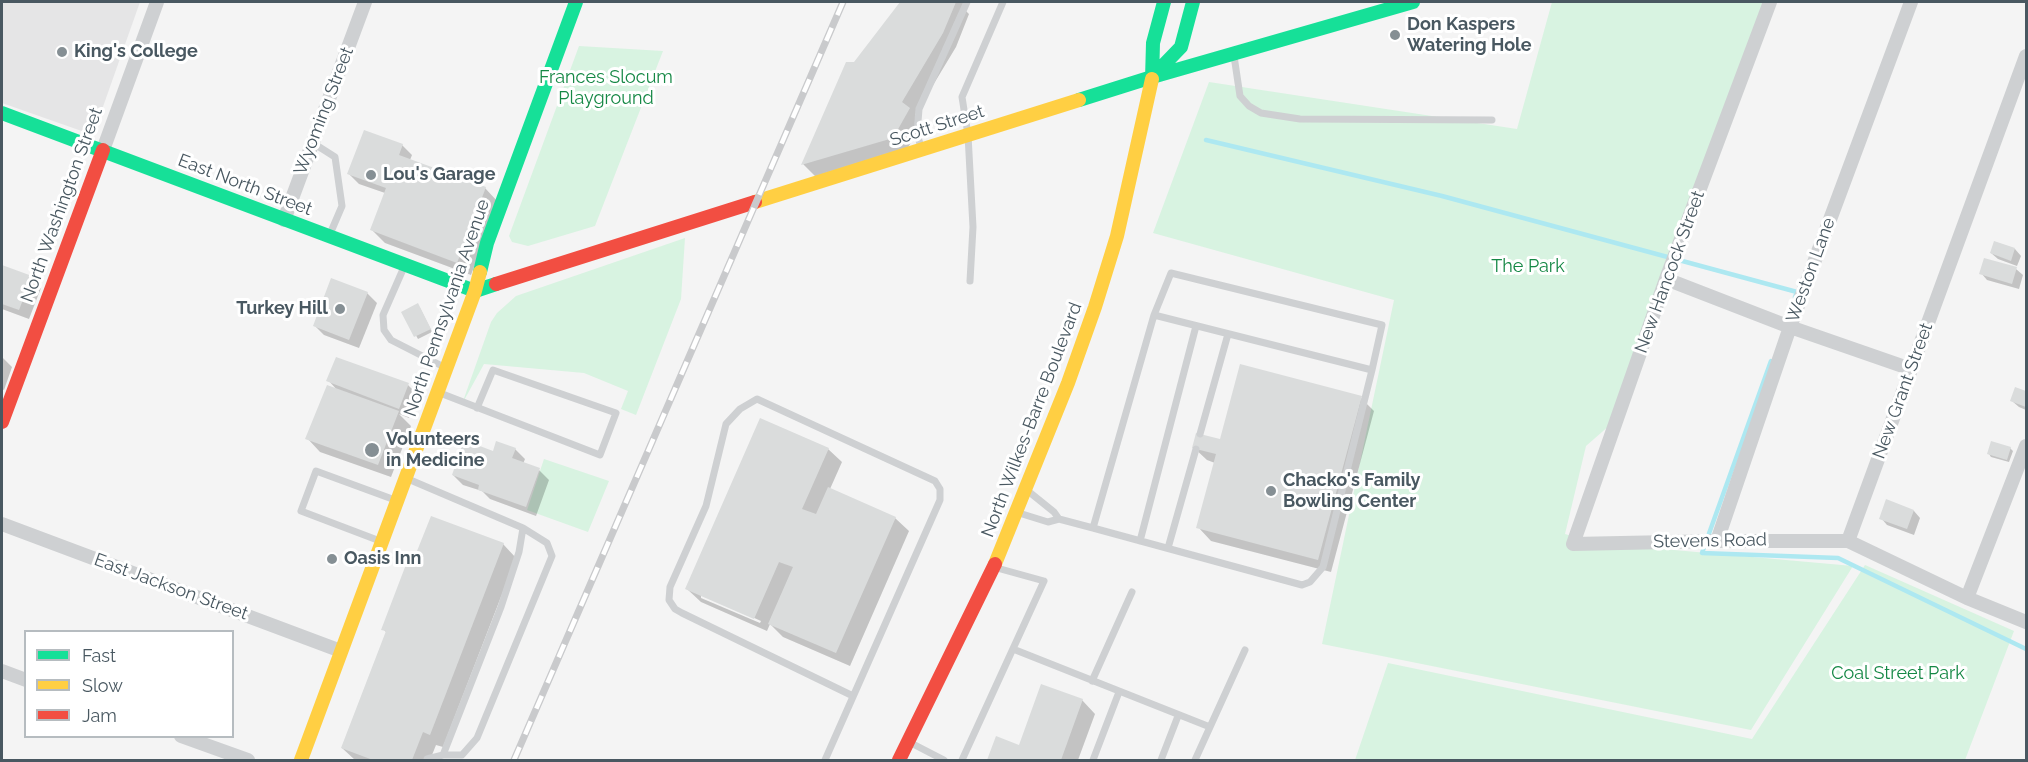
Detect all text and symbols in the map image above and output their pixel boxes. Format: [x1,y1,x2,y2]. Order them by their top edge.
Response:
place label: Don Kaspers Watering Hole [1407,14,1532,57]
marker: Don Kaspers Watering Hole [1388,28,1402,42]
place label: King's College [74,41,198,63]
street label: Wyoming Street [290,44,358,178]
marker: King's College [55,45,69,59]
park label: Frances Slocum Playground [539,67,673,110]
street label: Scott Street [887,101,987,151]
street label: North Washington Street [17,105,107,305]
street label: East North Street [175,150,315,220]
place label: Lou's Garage [383,164,496,186]
marker: Lou's Garage [364,168,378,182]
street label: New Hancock Street [1631,188,1709,356]
street label: North Pennsylvania Avenue [400,196,494,420]
street label: Weston Lane [1782,215,1840,325]
park label: The Park [1491,256,1565,278]
place label: Turkey Hill [236,298,328,320]
street label: North Wilkes-Barre Boulevard [977,300,1087,540]
marker: Turkey Hill [333,302,347,316]
street label: New Grant Street [1868,320,1938,462]
place label: Volunteers in Medicine [386,429,485,472]
marker: Volunteers in Medicine [363,441,381,459]
place label: Chacko's Family Bowling Center [1283,470,1420,512]
marker: Chacko's Family Bowling Center [1264,484,1278,498]
street label: Stevens Road [1653,529,1767,553]
place label: Oasis Inn [344,548,421,570]
street label: East Jackson Street [91,549,251,625]
marker: Oasis Inn [325,552,339,566]
legend [24,630,234,738]
text: Fast [82,645,116,666]
park label: Coal Street Park [1831,663,1965,685]
text: Slow [82,675,123,696]
text: Jam [82,705,117,726]

